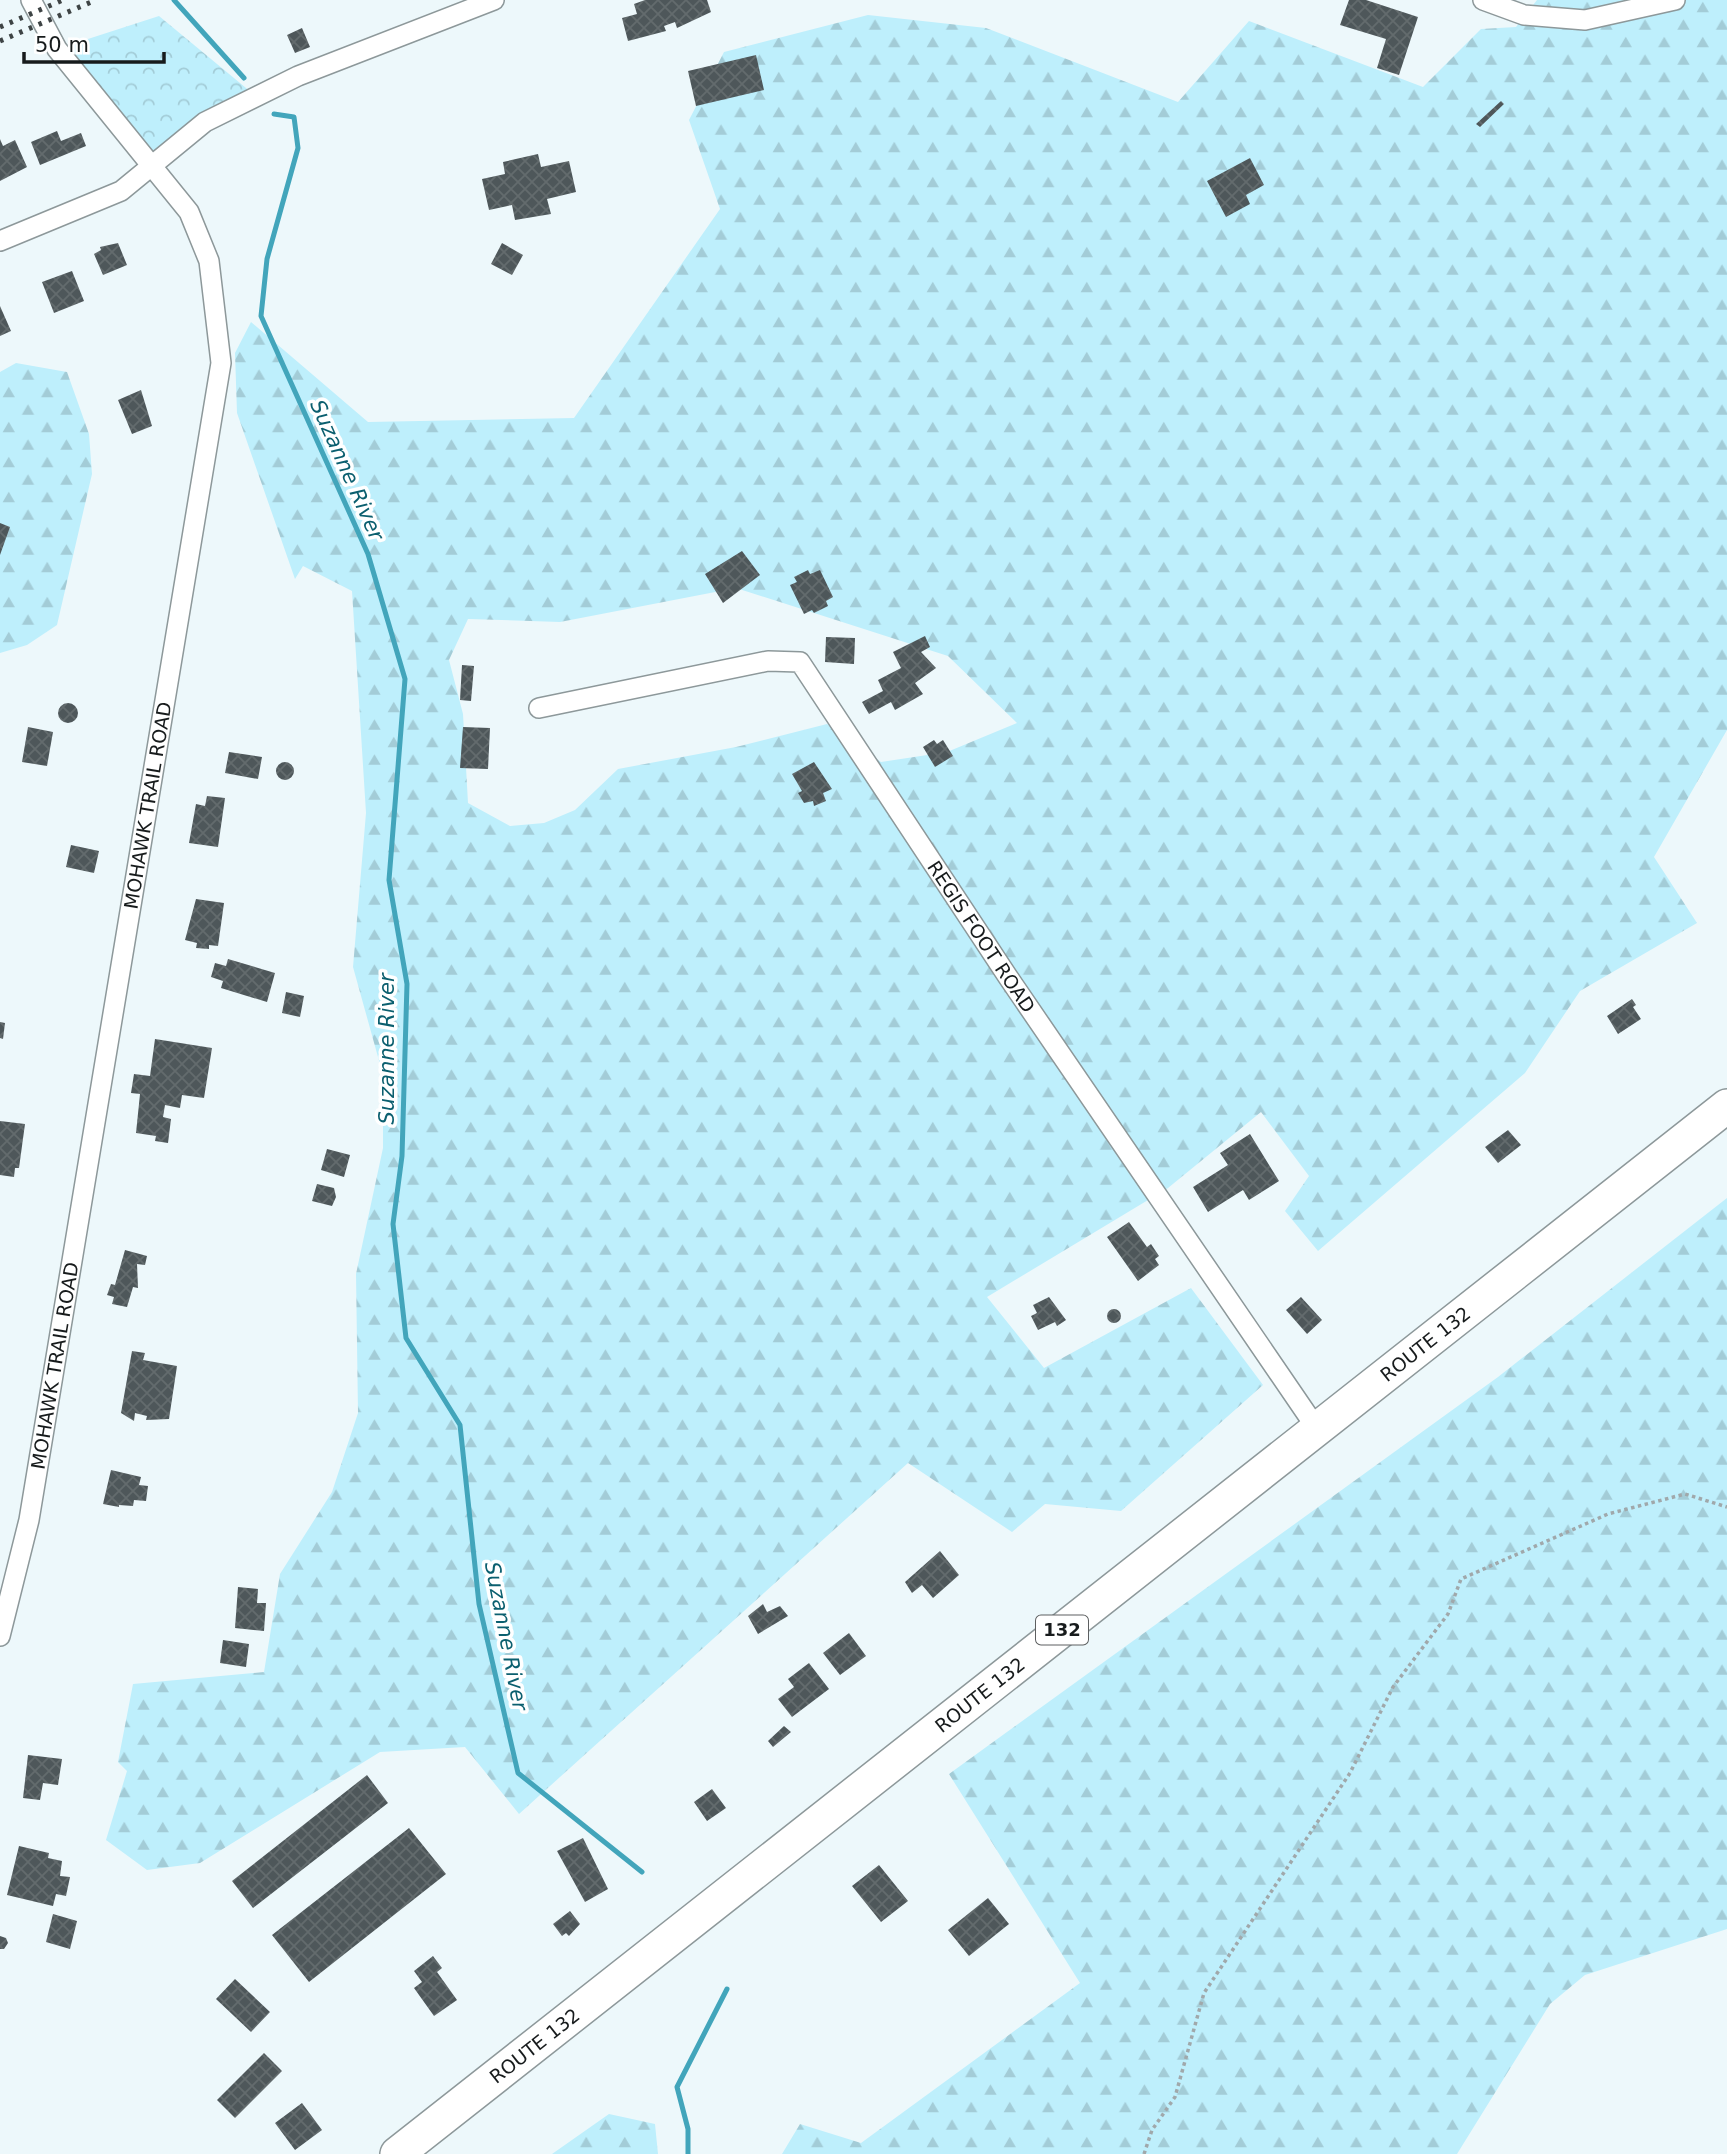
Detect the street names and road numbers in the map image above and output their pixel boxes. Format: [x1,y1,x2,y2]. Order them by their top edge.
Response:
street label: MOHAWK TRAIL ROAD [120,700,176,911]
street label: REGIS FOOT ROAD [923,857,1040,1017]
street label: MOHAWK TRAIL ROAD [27,1260,83,1471]
street label: ROUTE 132 [1376,1302,1474,1386]
road number: 132 [1036,1616,1088,1644]
street label: ROUTE 132 [931,1653,1029,1737]
street label: ROUTE 132 [485,2004,584,2088]

